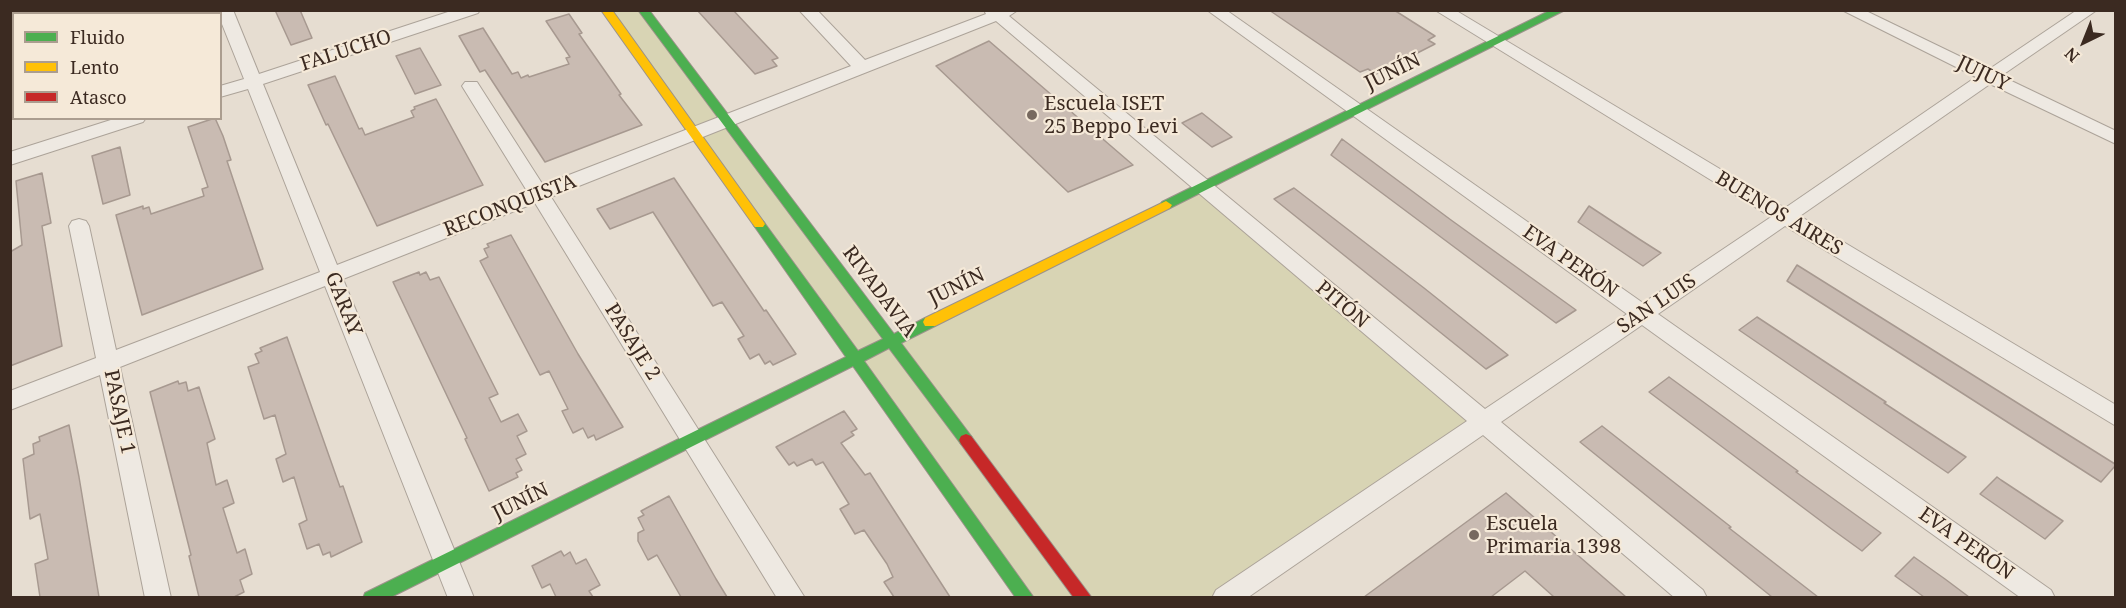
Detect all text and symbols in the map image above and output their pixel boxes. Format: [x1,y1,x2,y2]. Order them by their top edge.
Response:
legend [12,12,222,120]
north arrow [2054,12,2114,72]
text: Fluido [70,25,125,49]
street label: FALUCHO [297,25,395,77]
text: N [2060,43,2084,68]
street label: JUNÍN [1361,48,1425,96]
street label: JUJUY [1953,51,2013,97]
text: Lento [70,55,119,79]
text: Atasco [70,85,127,109]
place label: Escuela ISET 25 Beppo Levi [1044,92,1178,139]
marker: Escuela ISET 25 Beppo Levi [1025,108,1039,122]
street label: BUENOS AIRES [1711,167,1847,261]
street label: RECONQUISTA [440,170,580,242]
street label: EVA PERÓN [1518,220,1622,304]
street label: RIVADAVIA [837,242,921,342]
street label: JUNÍN [925,263,989,311]
street label: GARAY [319,269,367,339]
street label: SAN LUIS [1613,269,1701,339]
street label: PITÓN [1311,276,1373,334]
street label: PASAJE 2 [599,299,665,385]
street label: PASAJE 1 [98,368,140,456]
street label: JUNÍN [489,478,553,526]
street label: EVA PERÓN [1914,502,2018,586]
place label: Escuela Primaria 1398 [1486,512,1621,559]
marker: Escuela Primaria 1398 [1467,528,1481,542]

